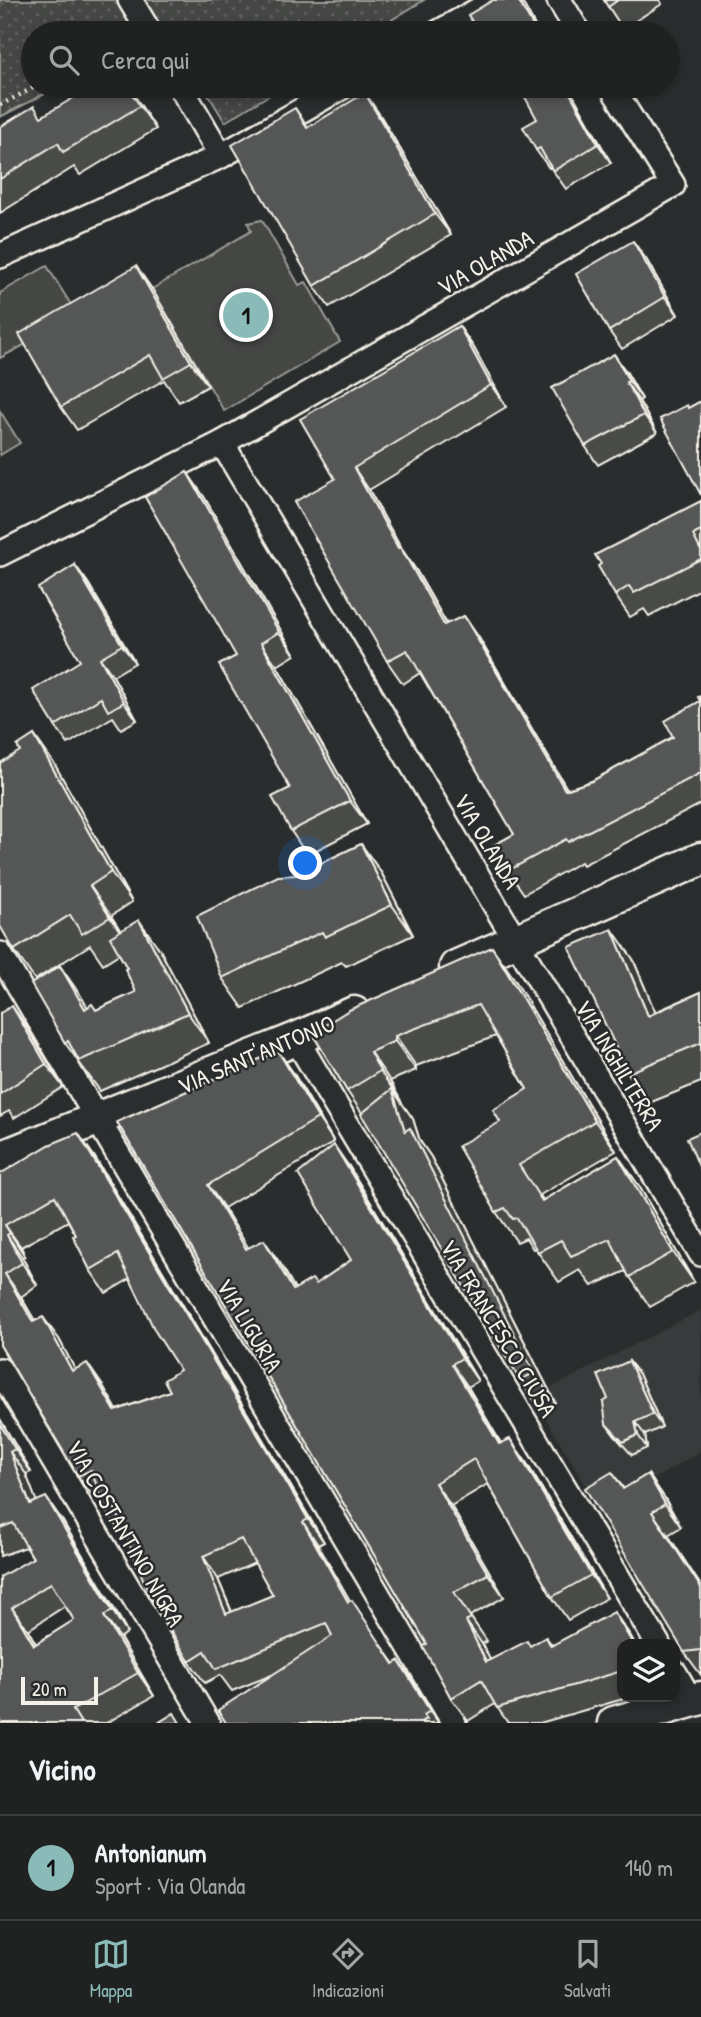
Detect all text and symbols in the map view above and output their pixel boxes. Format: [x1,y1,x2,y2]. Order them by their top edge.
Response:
search box [21,21,680,98]
icon: search [45,41,83,79]
text: Cerca qui [101,42,190,77]
street label: VIA OLANDA [431,221,539,302]
pin: 1 [223,289,269,341]
street label: VIA OLANDA [447,787,529,895]
your location [288,846,322,880]
street label: VIA INGHILTERRA [568,994,672,1137]
street label: VIA SANT'ANTONIO [172,1006,340,1102]
street label: VIA FRANCESCO CIUSA [433,1233,565,1423]
street label: VIA LIGURIA [210,1272,291,1378]
street label: VIA COSTANTINO NIGRA [59,1434,193,1632]
map controls [617,1639,680,1702]
button: layers [617,1639,680,1702]
scale bar [21,1674,98,1706]
text: 20 m [32,1676,67,1702]
text: Vicino [28,1749,96,1789]
text: Antonianum [95,1835,206,1870]
text: 1 [47,1852,55,1883]
text: 140 m [625,1852,673,1883]
text: Sport · Via Olanda [95,1870,245,1901]
tab: Mappa [90,1935,132,2003]
tab: Indicazioni [312,1935,384,2003]
tab: Salvati [564,1935,611,2003]

